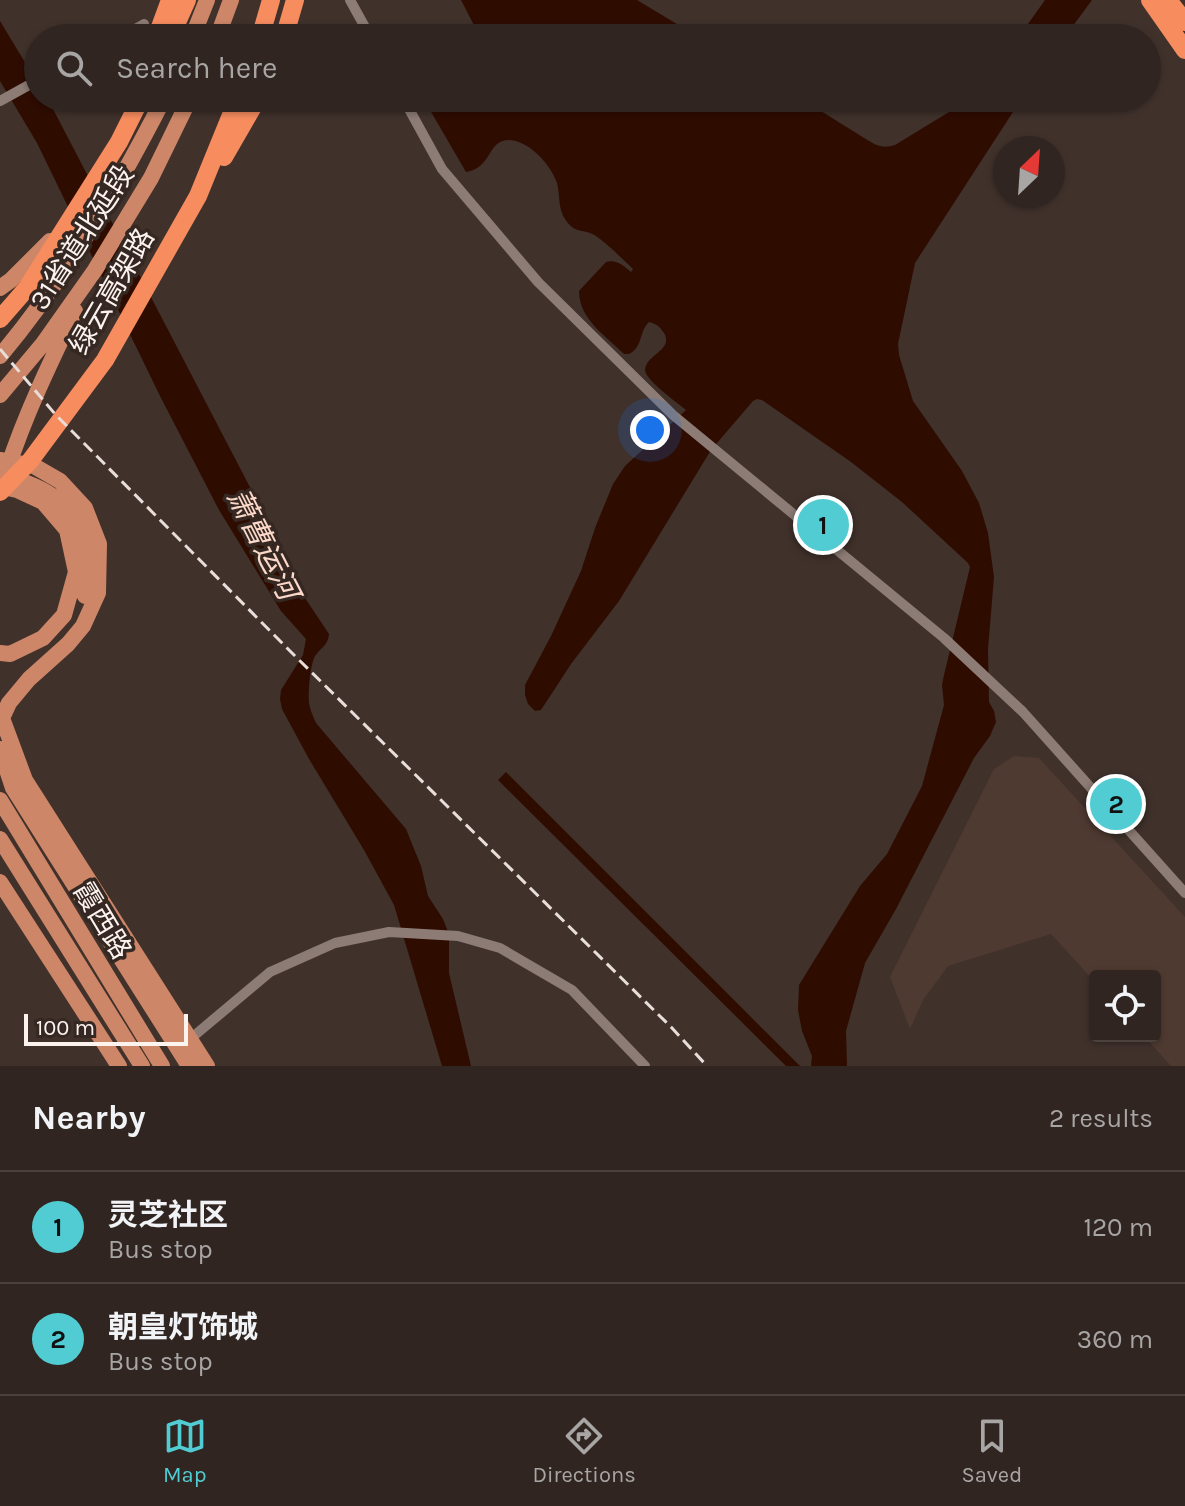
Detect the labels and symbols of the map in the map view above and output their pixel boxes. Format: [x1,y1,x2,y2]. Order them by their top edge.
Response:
north arrow [993,136,1065,208]
street label: 31省道北延段 [22,159,140,316]
street label: 绿云高架路 [62,222,161,360]
your location [630,410,670,450]
water label: 萧曹运河 [220,482,309,610]
pin: 1 [797,495,849,555]
pin: 2 [1090,774,1142,834]
street label: 霞西路 [67,876,138,965]
scale bar [24,1010,188,1046]

